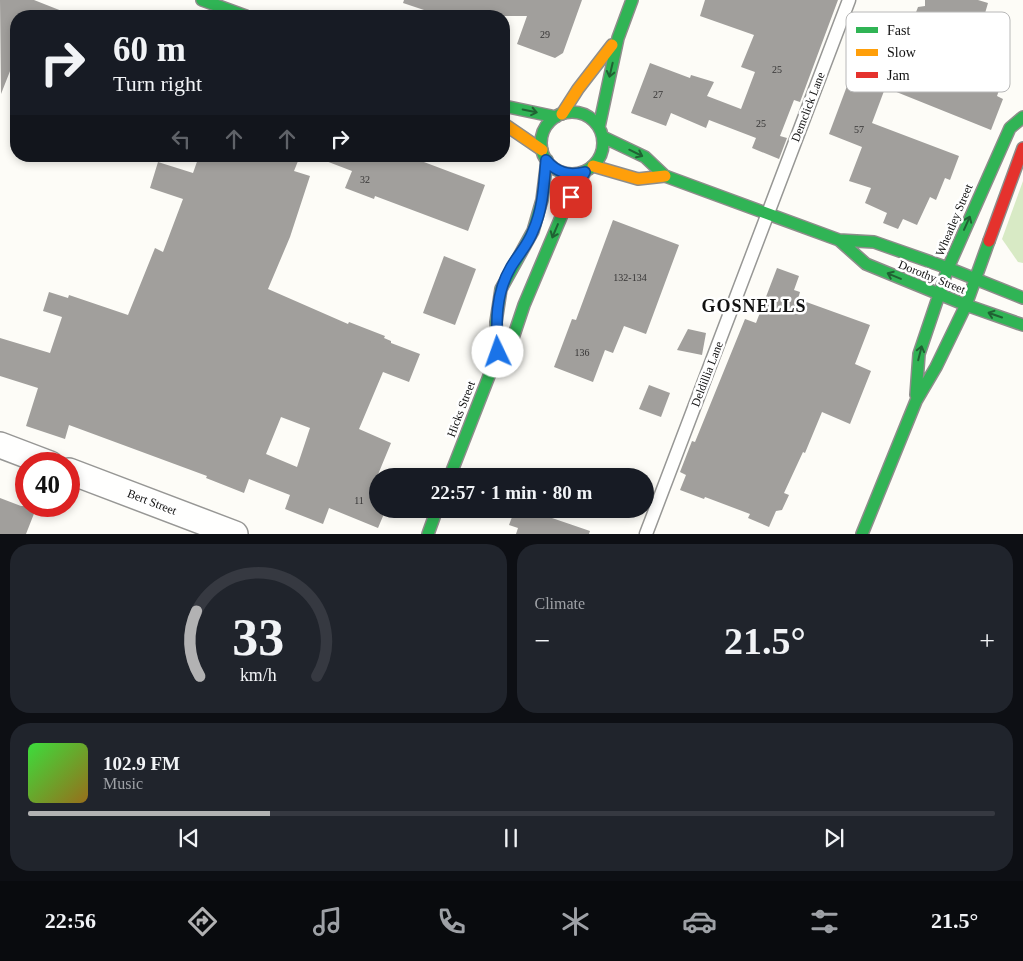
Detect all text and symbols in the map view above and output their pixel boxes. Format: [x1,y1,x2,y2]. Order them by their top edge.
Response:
legend [846,12,1010,92]
text: Fast [887,23,910,38]
house number: 29 [540,29,550,40]
icon: right [30,30,95,95]
text: 60 m [113,30,186,69]
text: Slow [887,45,917,60]
one-way arrow [606,61,615,77]
house number: 25 [772,64,782,75]
text: Jam [887,68,910,83]
street label: Demclick Lane [788,70,828,144]
text: Turn right [113,71,202,96]
house number: 27 [653,89,663,100]
one-way arrow [522,106,538,116]
house number: 25 [756,118,766,129]
house number: 57 [854,124,864,135]
icon: left [167,125,195,153]
icon: ahead [220,125,248,153]
icon: ahead [273,125,301,153]
icon: right [326,125,354,153]
one-way arrow [629,148,644,158]
house number: 32 [360,174,370,185]
pin [550,176,592,218]
street label: Wheatley Street [933,181,976,258]
icon: arrive [557,183,585,211]
one-way arrow [963,216,973,231]
one-way arrow [550,223,560,238]
street label: Dorothy Street [896,257,968,297]
one-way arrow [887,271,902,280]
house number: 132-134 [613,272,647,283]
district label: GOSNELLS [701,296,807,316]
one-way arrow [987,310,1003,319]
position arrow [471,325,523,377]
street label: Deldillia Lane [688,339,726,409]
one-way arrow [916,345,925,361]
house number: 136 [575,347,590,358]
street label: Hicks Street [444,378,478,439]
speed limit sign: 40 [15,452,80,517]
text: 22:57 · 1 min · 80 m [431,482,592,503]
street label: Bert Street [125,486,179,518]
house number: 11 [354,495,364,506]
text: Climate [535,595,585,612]
text: 33 [232,609,284,666]
text: 21.5° [724,620,806,662]
text: − [535,625,550,656]
text: + [979,625,995,656]
text: km/h [240,665,277,685]
text: 102.9 FM [103,753,180,774]
text: Music [103,775,143,792]
icon: previous [175,824,203,852]
icon: pause [497,824,525,852]
icon: next [820,824,848,852]
icon: directions [185,904,220,939]
icon: music [310,904,345,939]
icon: phone [434,904,469,939]
icon: climate [558,904,593,939]
icon: car [682,904,717,939]
icon: filters [807,904,842,939]
text: 22:56 [45,908,96,933]
text: 21.5° [931,908,978,933]

